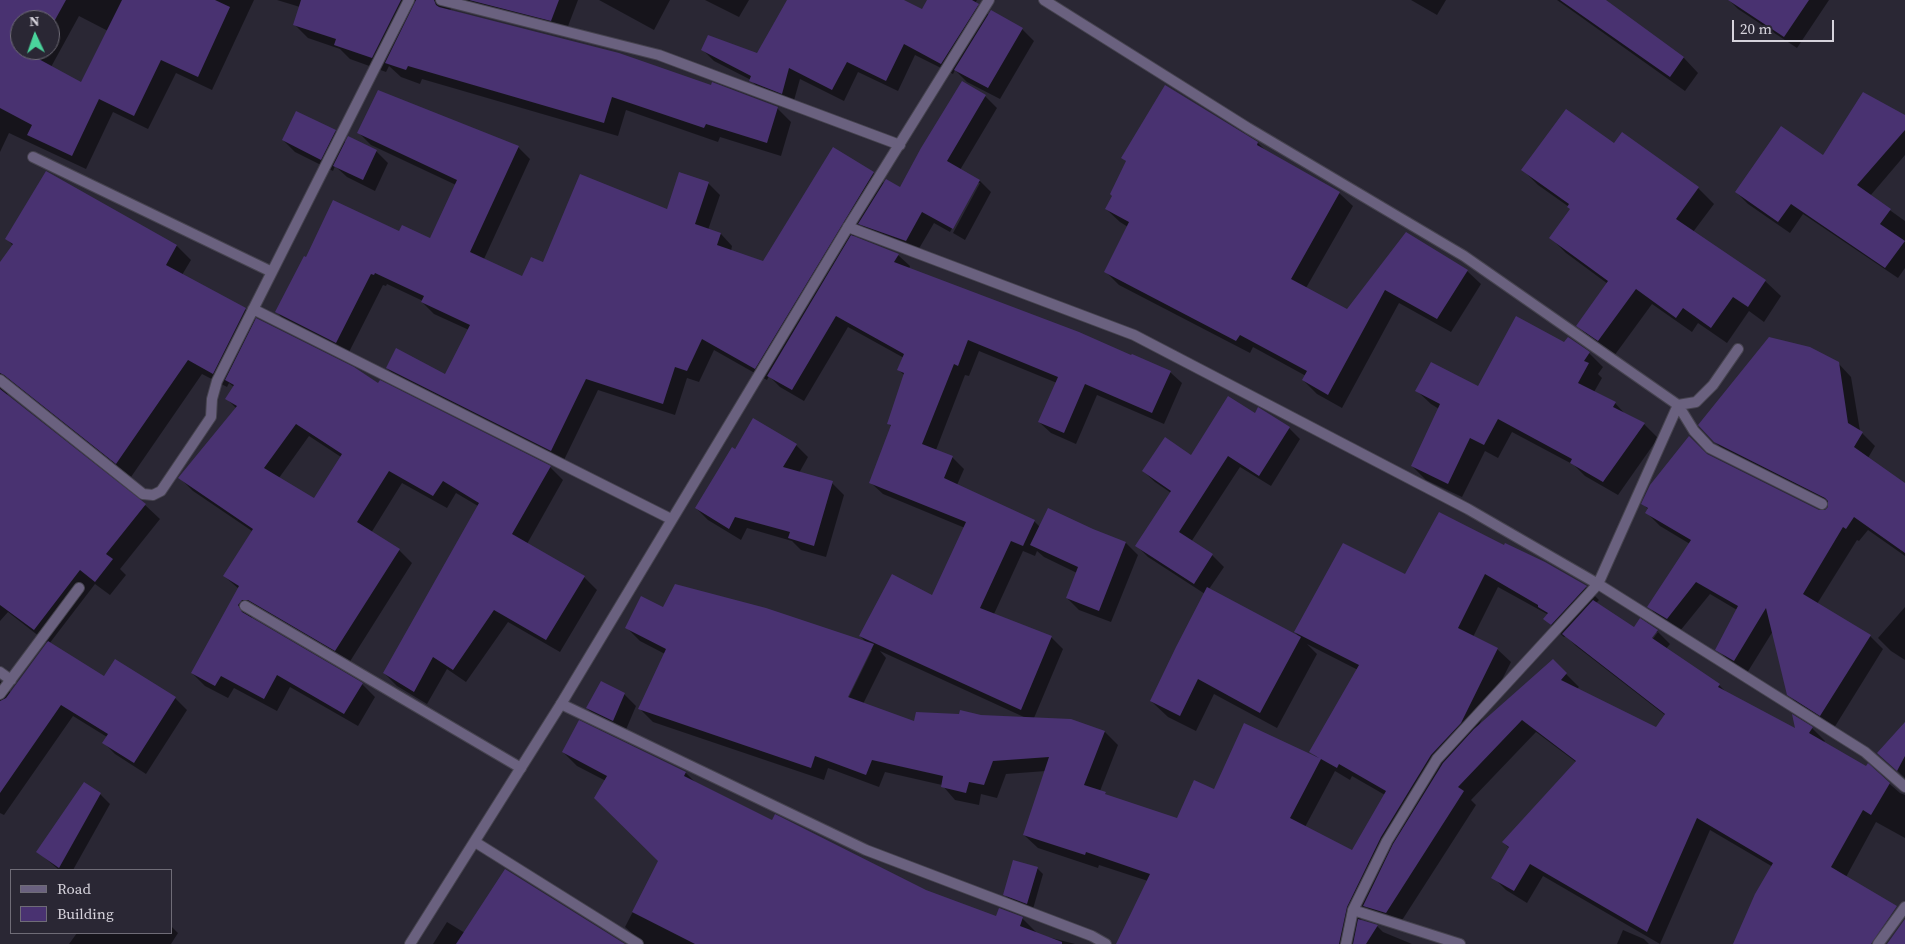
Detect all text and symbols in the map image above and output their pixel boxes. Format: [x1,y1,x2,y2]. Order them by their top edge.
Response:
north arrow [10,10,60,60]
scale bar [1735,10,1838,42]
text: N [29,11,40,31]
text: 20 m [1740,18,1772,39]
legend [10,869,172,934]
text: Road [57,878,91,899]
text: Building [57,903,114,924]

